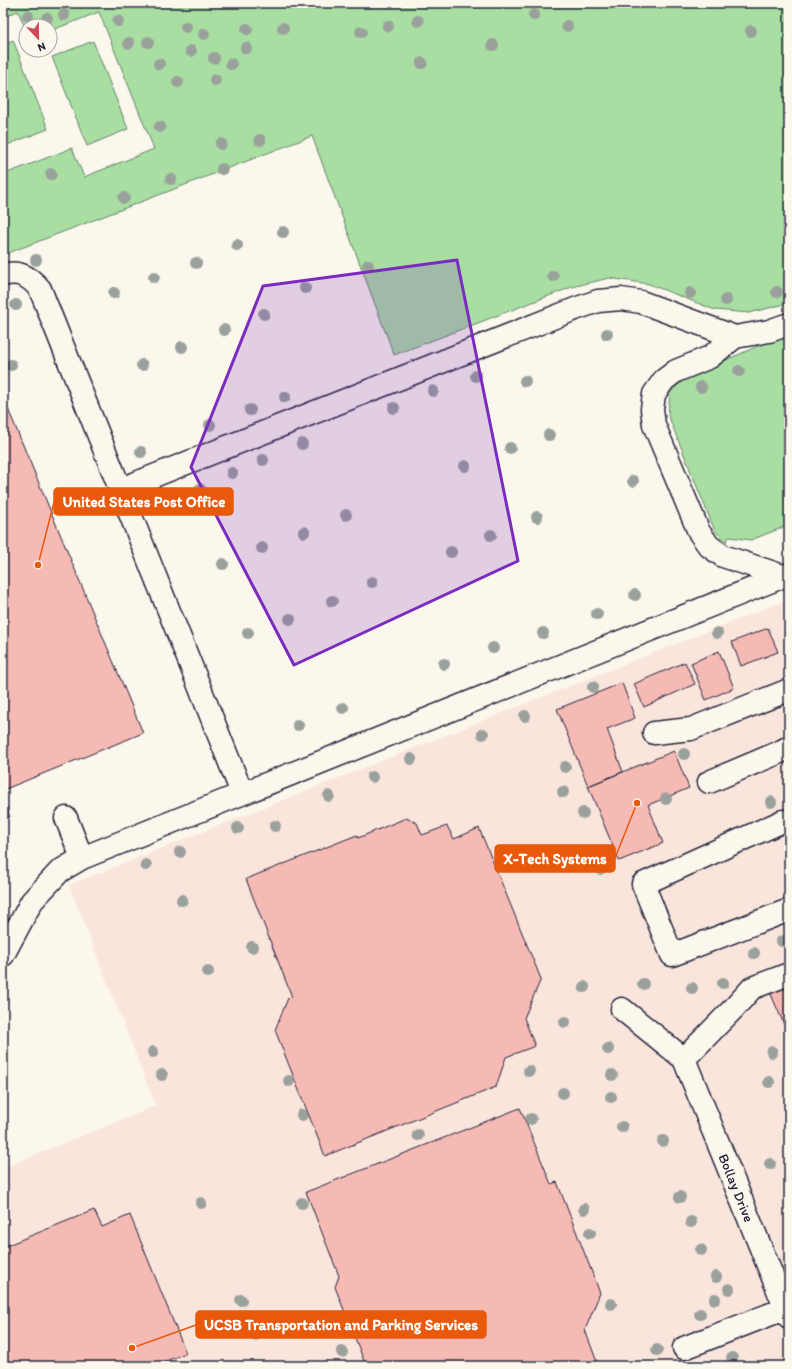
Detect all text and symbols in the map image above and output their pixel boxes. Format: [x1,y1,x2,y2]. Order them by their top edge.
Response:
north arrow [18,18,58,58]
text: N [36,39,47,54]
callout: United States Post Office [54,488,233,515]
text: United States Post Office [63,493,225,511]
callout: X-Tech Systems [495,845,615,872]
text: X-Tech Systems [503,850,607,869]
street label: Bollay Drive [715,1151,758,1225]
callout: UCSB Transportation and Parking Services [196,1311,486,1338]
text: UCSB Transportation and Parking Services [204,1316,478,1335]

